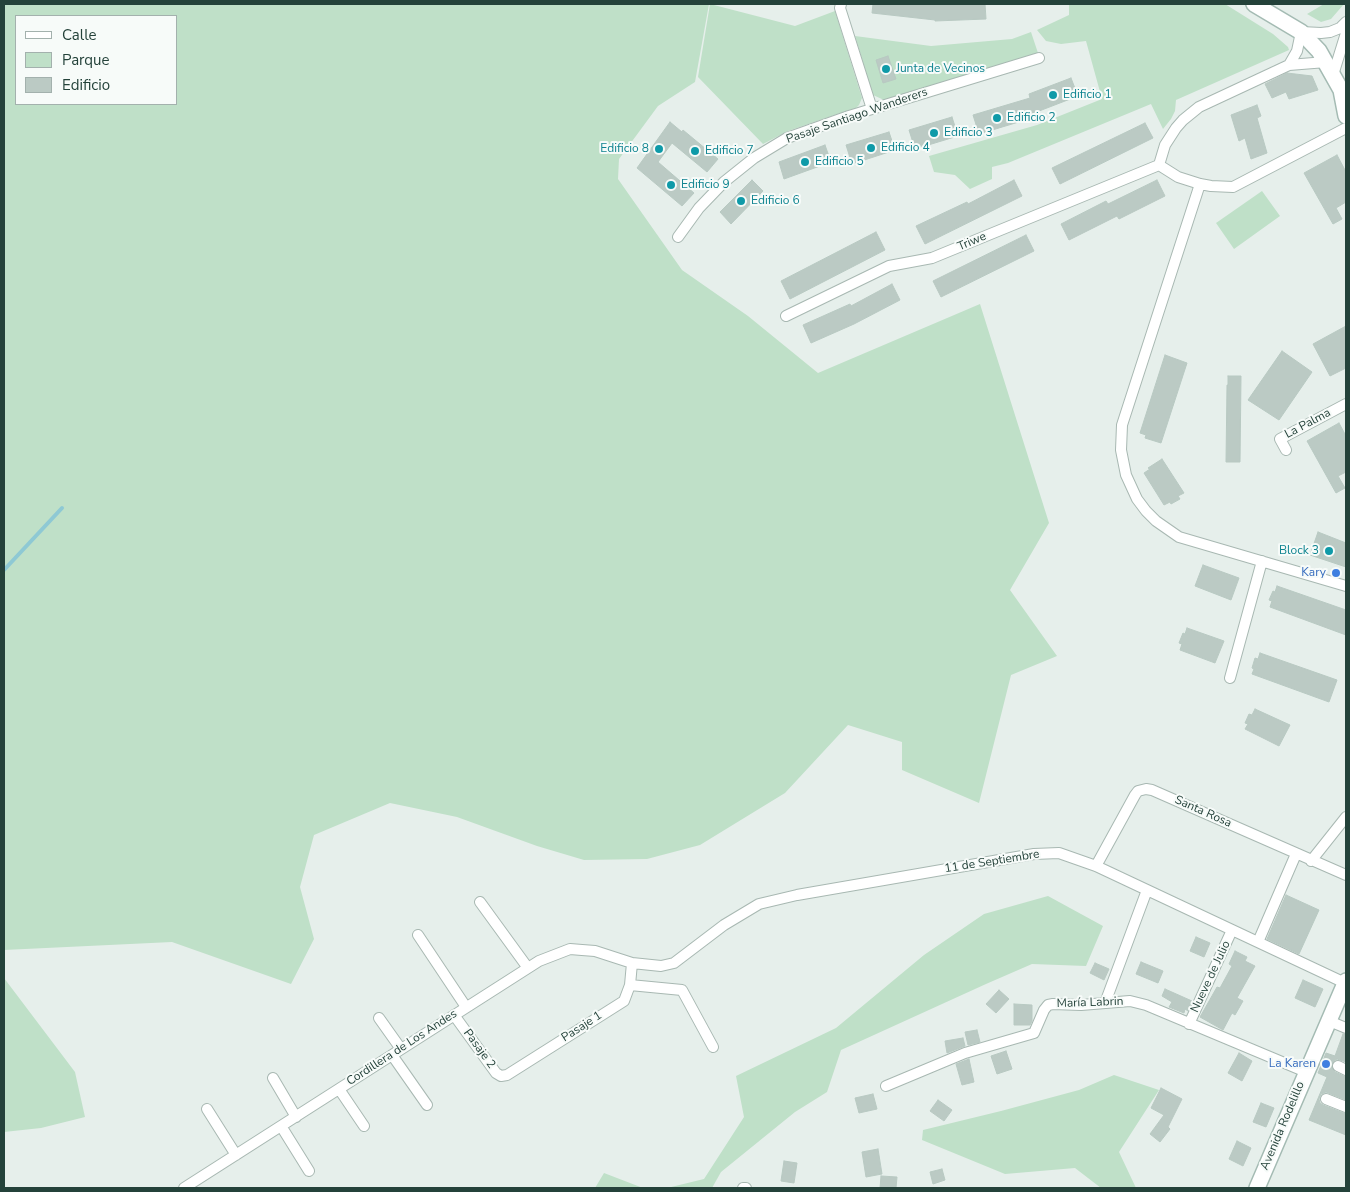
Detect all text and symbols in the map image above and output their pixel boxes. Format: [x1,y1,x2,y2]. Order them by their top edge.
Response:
legend [15,15,178,105]
text: Calle [62,25,97,45]
text: Parque [62,50,110,70]
place label: Junta de Vecinos [896,62,985,76]
marker: Junta de Vecinos [880,63,892,75]
text: Edificio [62,75,110,95]
street label: Pasaje Santiago Wanderers [784,85,930,147]
place label: Edificio 1 [1063,88,1112,102]
marker: Edificio 1 [1047,89,1059,101]
place label: Edificio 2 [1007,111,1056,125]
marker: Edificio 2 [991,112,1003,124]
place label: Edificio 3 [944,126,993,140]
marker: Edificio 3 [928,127,940,139]
place label: Edificio 4 [881,141,930,155]
place label: Edificio 8 [600,142,649,156]
marker: Edificio 4 [865,142,877,154]
marker: Edificio 8 [653,143,665,155]
place label: Edificio 7 [705,144,754,158]
marker: Edificio 7 [689,145,701,157]
place label: Edificio 5 [815,155,864,169]
marker: Edificio 5 [799,156,811,168]
place label: Edificio 9 [681,178,730,192]
marker: Edificio 9 [665,179,677,191]
place label: Edificio 6 [751,194,800,208]
marker: Edificio 6 [735,195,747,207]
street label: Triwe [955,230,989,254]
street label: La Palma [1283,406,1333,442]
place label: Block 3 [1279,544,1319,558]
marker: Block 3 [1323,545,1335,557]
place label: Kary [1301,566,1326,580]
marker: Kary [1330,567,1342,579]
street label: Santa Rosa [1172,793,1234,831]
street label: 11 de Septiembre [944,847,1040,877]
street label: Nueve de Julio [1188,939,1234,1015]
street label: María Labrin [1056,995,1124,1011]
street label: Cordillera de Los Andes [344,1007,460,1089]
street label: Pasaje 1 [559,1009,605,1045]
street label: Pasaje 2 [460,1026,498,1072]
place label: La Karen [1269,1057,1316,1071]
marker: La Karen [1320,1058,1332,1070]
street label: Avenida Rodelillo [1258,1079,1308,1173]

